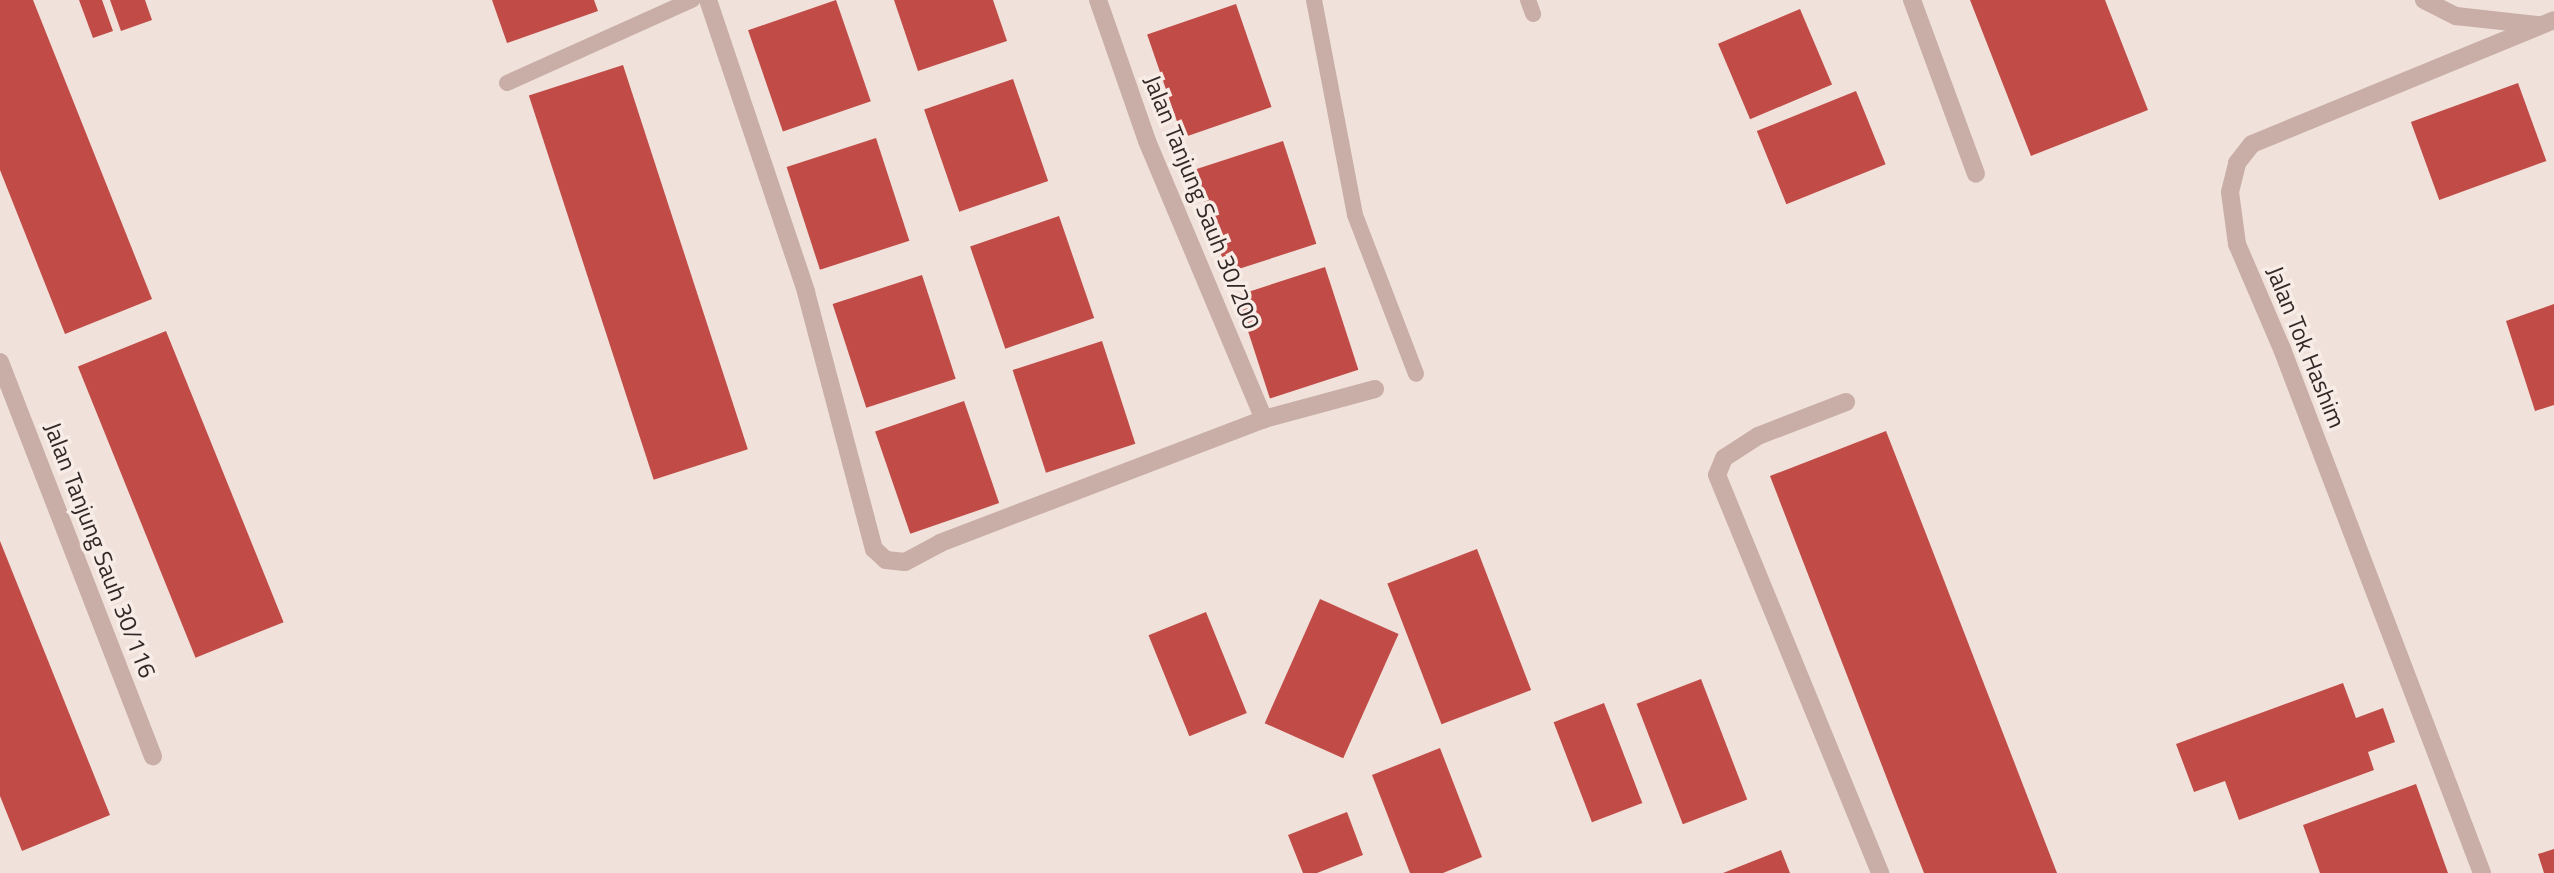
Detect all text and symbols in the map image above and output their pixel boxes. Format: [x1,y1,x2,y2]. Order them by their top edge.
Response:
street label: Jalan Tanjung Sauh 30/200 [1138,71,1266,333]
street label: Jalan Tok Hashim [2260,262,2352,432]
street label: Jalan Tanjung Sauh 30/116 [38,418,162,682]

